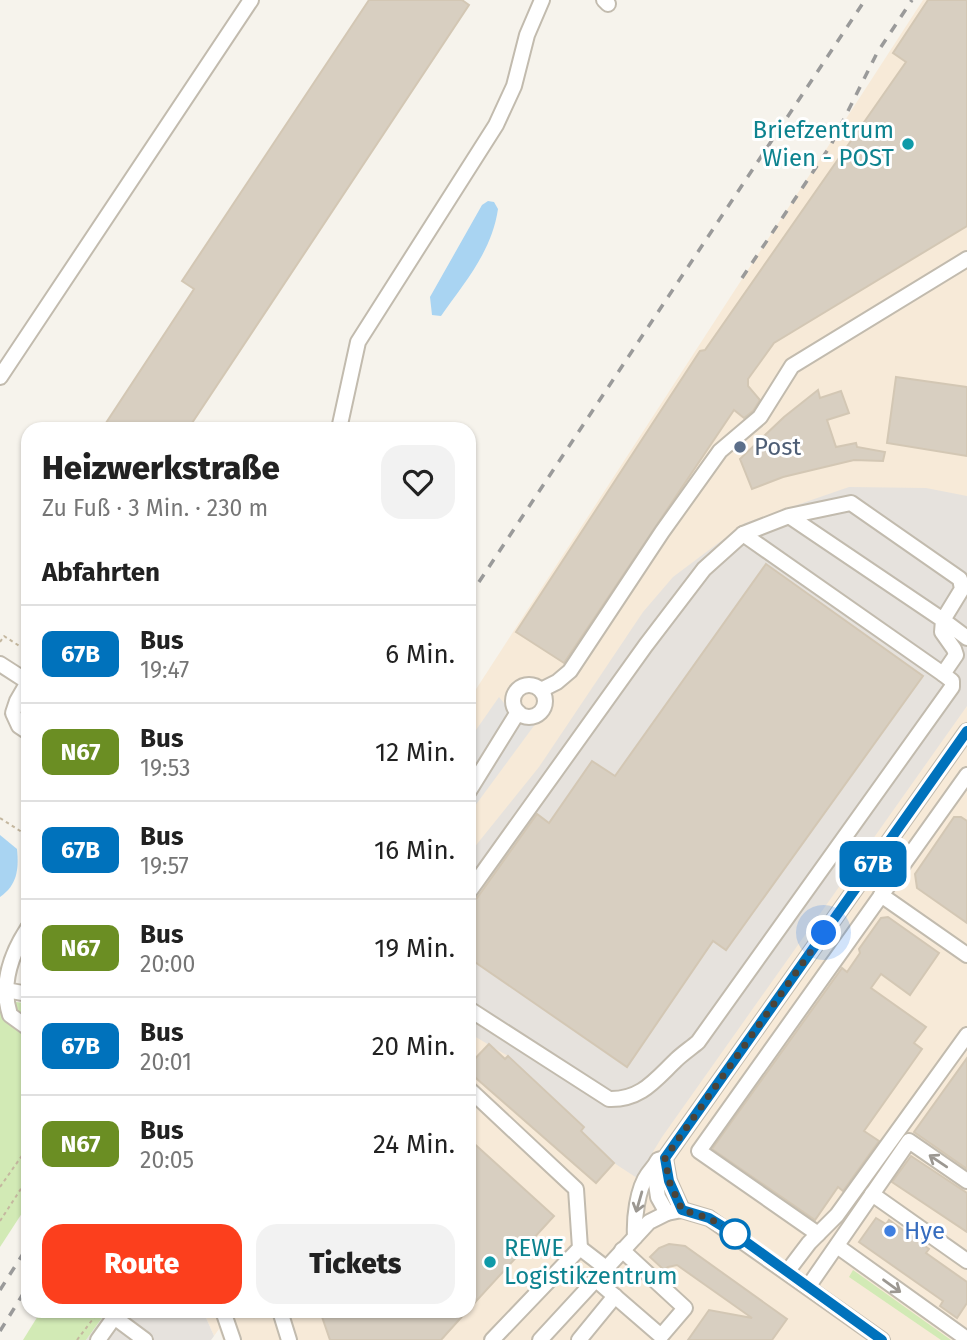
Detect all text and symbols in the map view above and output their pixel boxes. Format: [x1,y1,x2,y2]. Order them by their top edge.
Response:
place label: Briefzentrum Wien - POST [753,116,895,172]
marker: Briefzentrum Wien - POST [900,136,916,152]
place label: Post [754,433,801,461]
marker: Post [732,439,748,455]
button: heart [381,445,455,519]
text: Heizwerkstraße [42,448,280,488]
text: Zu Fuß · 3 Min. · 230 m [42,494,268,522]
text: Abfahrten [42,557,160,588]
text: Bus [140,625,183,656]
text: 6 Min. [385,639,455,670]
text: 67B [61,640,100,668]
text: 19:47 [140,656,189,684]
text: Bus [140,723,183,754]
text: 12 Min. [375,737,455,768]
text: N67 [60,738,101,766]
text: 19:53 [140,754,191,782]
text: Bus [140,821,183,852]
text: 16 Min. [374,835,455,866]
text: 67B [61,836,100,864]
line badge: 67B [833,841,913,887]
text: 67B [854,850,892,878]
text: 19:57 [140,852,189,880]
your location [806,915,841,950]
text: Bus [140,919,183,950]
text: 19 Min. [374,933,455,964]
text: N67 [60,934,101,962]
text: 20:00 [140,950,195,978]
text: Bus [140,1017,183,1048]
text: 20 Min. [372,1031,455,1062]
text: 67B [61,1032,100,1060]
text: 20:01 [140,1048,192,1076]
text: Bus [140,1115,183,1146]
text: 24 Min. [373,1129,455,1160]
text: N67 [60,1130,101,1158]
text: 20:05 [140,1146,194,1174]
one-way arrow [929,1154,948,1168]
one-way arrow [631,1190,644,1212]
place label: Hye [904,1217,945,1245]
unlabelled marker [720,1219,750,1249]
marker: Hye [882,1223,898,1239]
button: Route [42,1224,242,1304]
button: Tickets [256,1224,455,1304]
place label: REWE Logistikzentrum [504,1234,677,1290]
marker: REWE Logistikzentrum [482,1254,498,1270]
one-way arrow [883,1278,902,1293]

